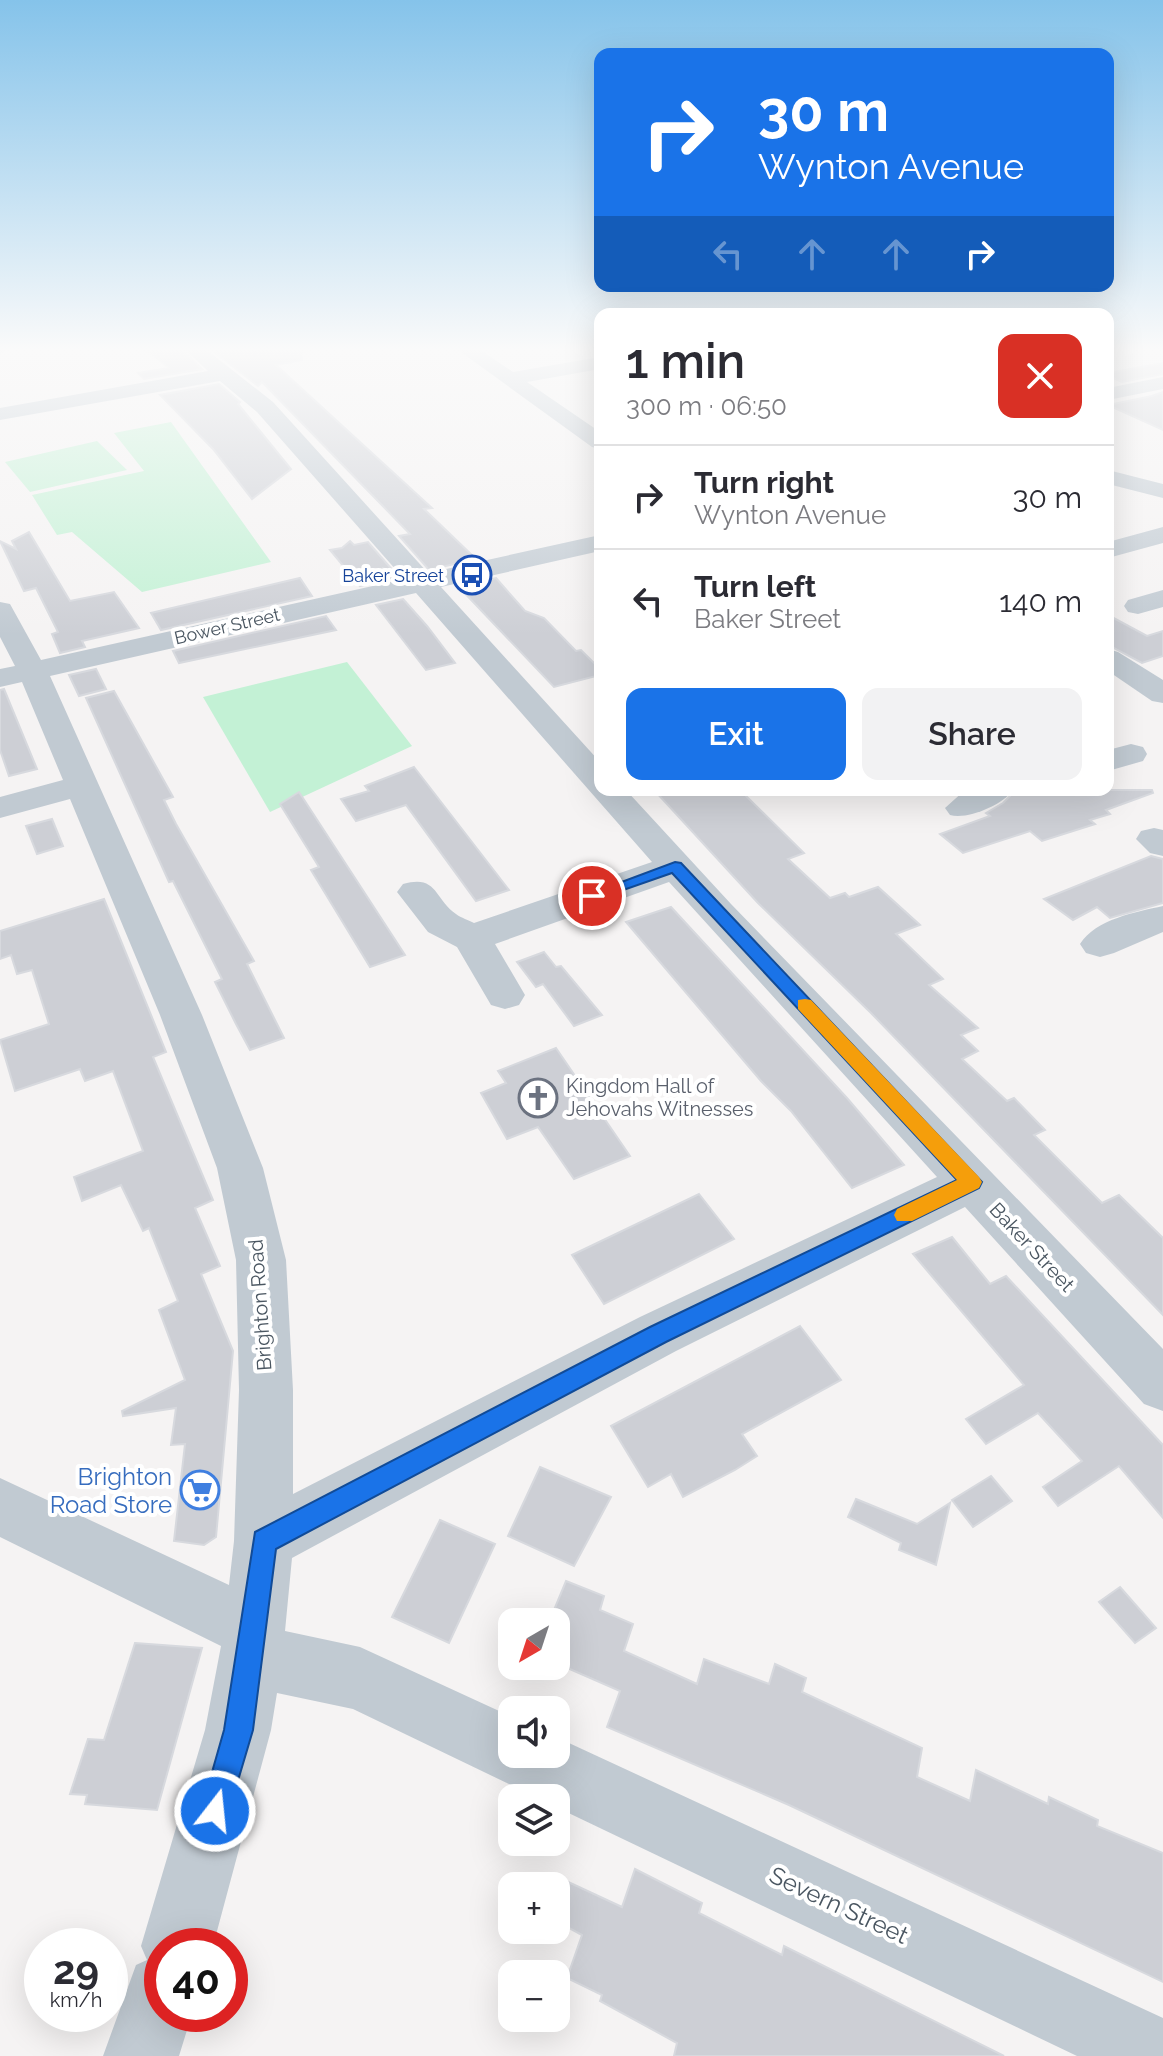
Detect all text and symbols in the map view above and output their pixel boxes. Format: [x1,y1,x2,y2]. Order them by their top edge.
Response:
text: 30 m [758,78,889,144]
icon: right [626,80,730,184]
text: Wynton Avenue [758,145,1024,187]
icon: left [706,232,750,276]
icon: ahead [790,232,834,276]
icon: ahead [874,232,918,276]
icon: right [958,232,1002,276]
text: 1 min [626,333,745,389]
button: close [998,334,1082,418]
text: 300 m · 06:50 [626,391,787,421]
text: Turn right [694,465,834,500]
icon: right [626,475,670,519]
text: 30 m [1012,480,1082,515]
text: Wynton Avenue [694,500,886,530]
bus stop icon: Baker Street [451,554,493,596]
place label: Baker Street [342,565,444,586]
text: Turn left [694,569,816,604]
icon: left [626,579,670,623]
text: 140 m [999,584,1082,619]
street label: Bower Street [172,604,282,648]
text: Baker Street [694,604,841,634]
button: Exit [626,688,846,780]
button: Share [862,688,1082,780]
pin [558,862,626,930]
icon: arrive [570,874,614,918]
place label: Kingdom Hall of Jehovahs Witnesses [566,1074,754,1121]
church icon: Kingdom Hall of Jehovahs Witnesses [517,1077,559,1119]
street label: Baker Street [985,1197,1080,1297]
street label: Brighton Road [243,1238,277,1372]
place label: Brighton Road Store [50,1462,172,1519]
supermarket icon: Brighton Road Store [179,1469,221,1511]
north arrow [498,1608,570,1680]
map controls [498,1608,570,2032]
button: sound [498,1696,570,1768]
position arrow [173,1769,257,1853]
button: layers [498,1784,570,1856]
street label: Severn Street [765,1860,913,1950]
button: + [498,1872,570,1944]
speed limit sign: 40 [144,1928,248,2032]
text: 29 [53,1946,99,1993]
button: − [498,1960,570,2032]
text: km/h [50,1988,102,2012]

